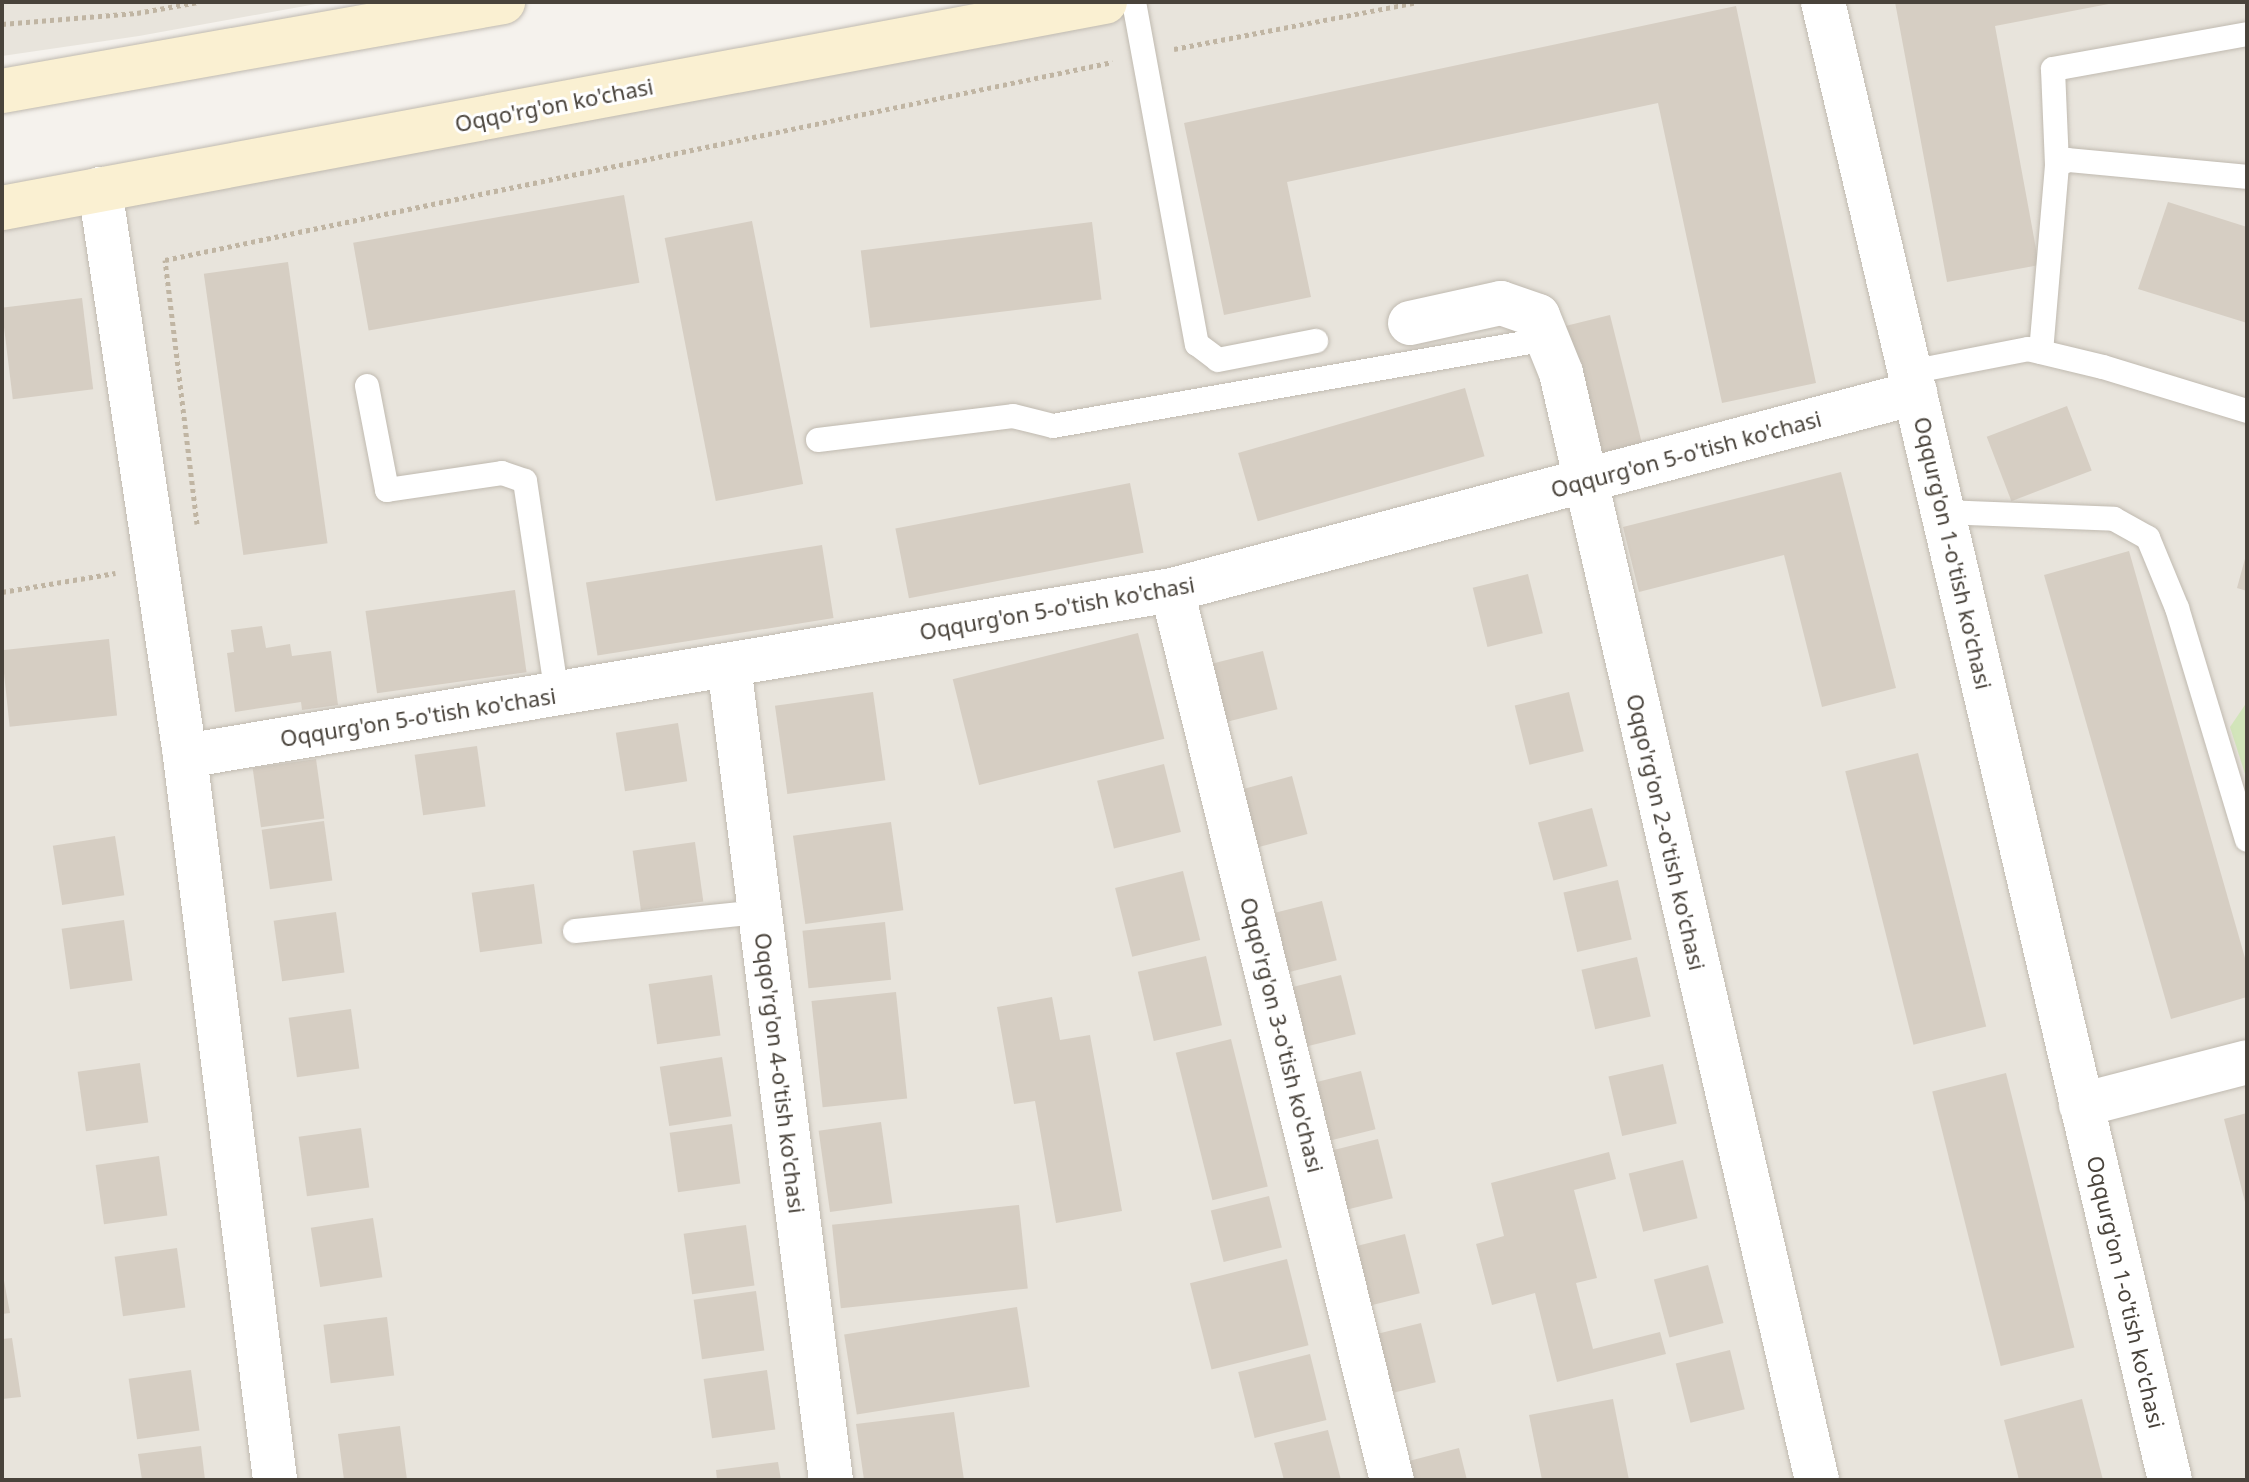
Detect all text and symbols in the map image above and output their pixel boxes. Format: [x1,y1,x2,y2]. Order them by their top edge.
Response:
street label: Oqqo'rg'on ko'chasi [453,73,655,137]
street label: Oqqurg'on 5-o'tish ko'chasi [1548,405,1824,503]
street label: Oqqurg'on 1-o'tish ko'chasi [1909,414,1997,692]
street label: Oqqurg'on 5-o'tish ko'chasi [917,571,1197,645]
street label: Oqqurg'on 5-o'tish ko'chasi [278,682,558,752]
street label: Oqqo'rg'on 2-o'tish ko'chasi [1621,691,1711,973]
street label: Oqqo'rg'on 3-o'tish ko'chasi [1235,895,1329,1175]
street label: Oqqo'rg'on 4-o'tish ko'chasi [750,931,810,1215]
street label: Oqqurg'on 1-o'tish ko'chasi [2082,1153,2170,1431]

